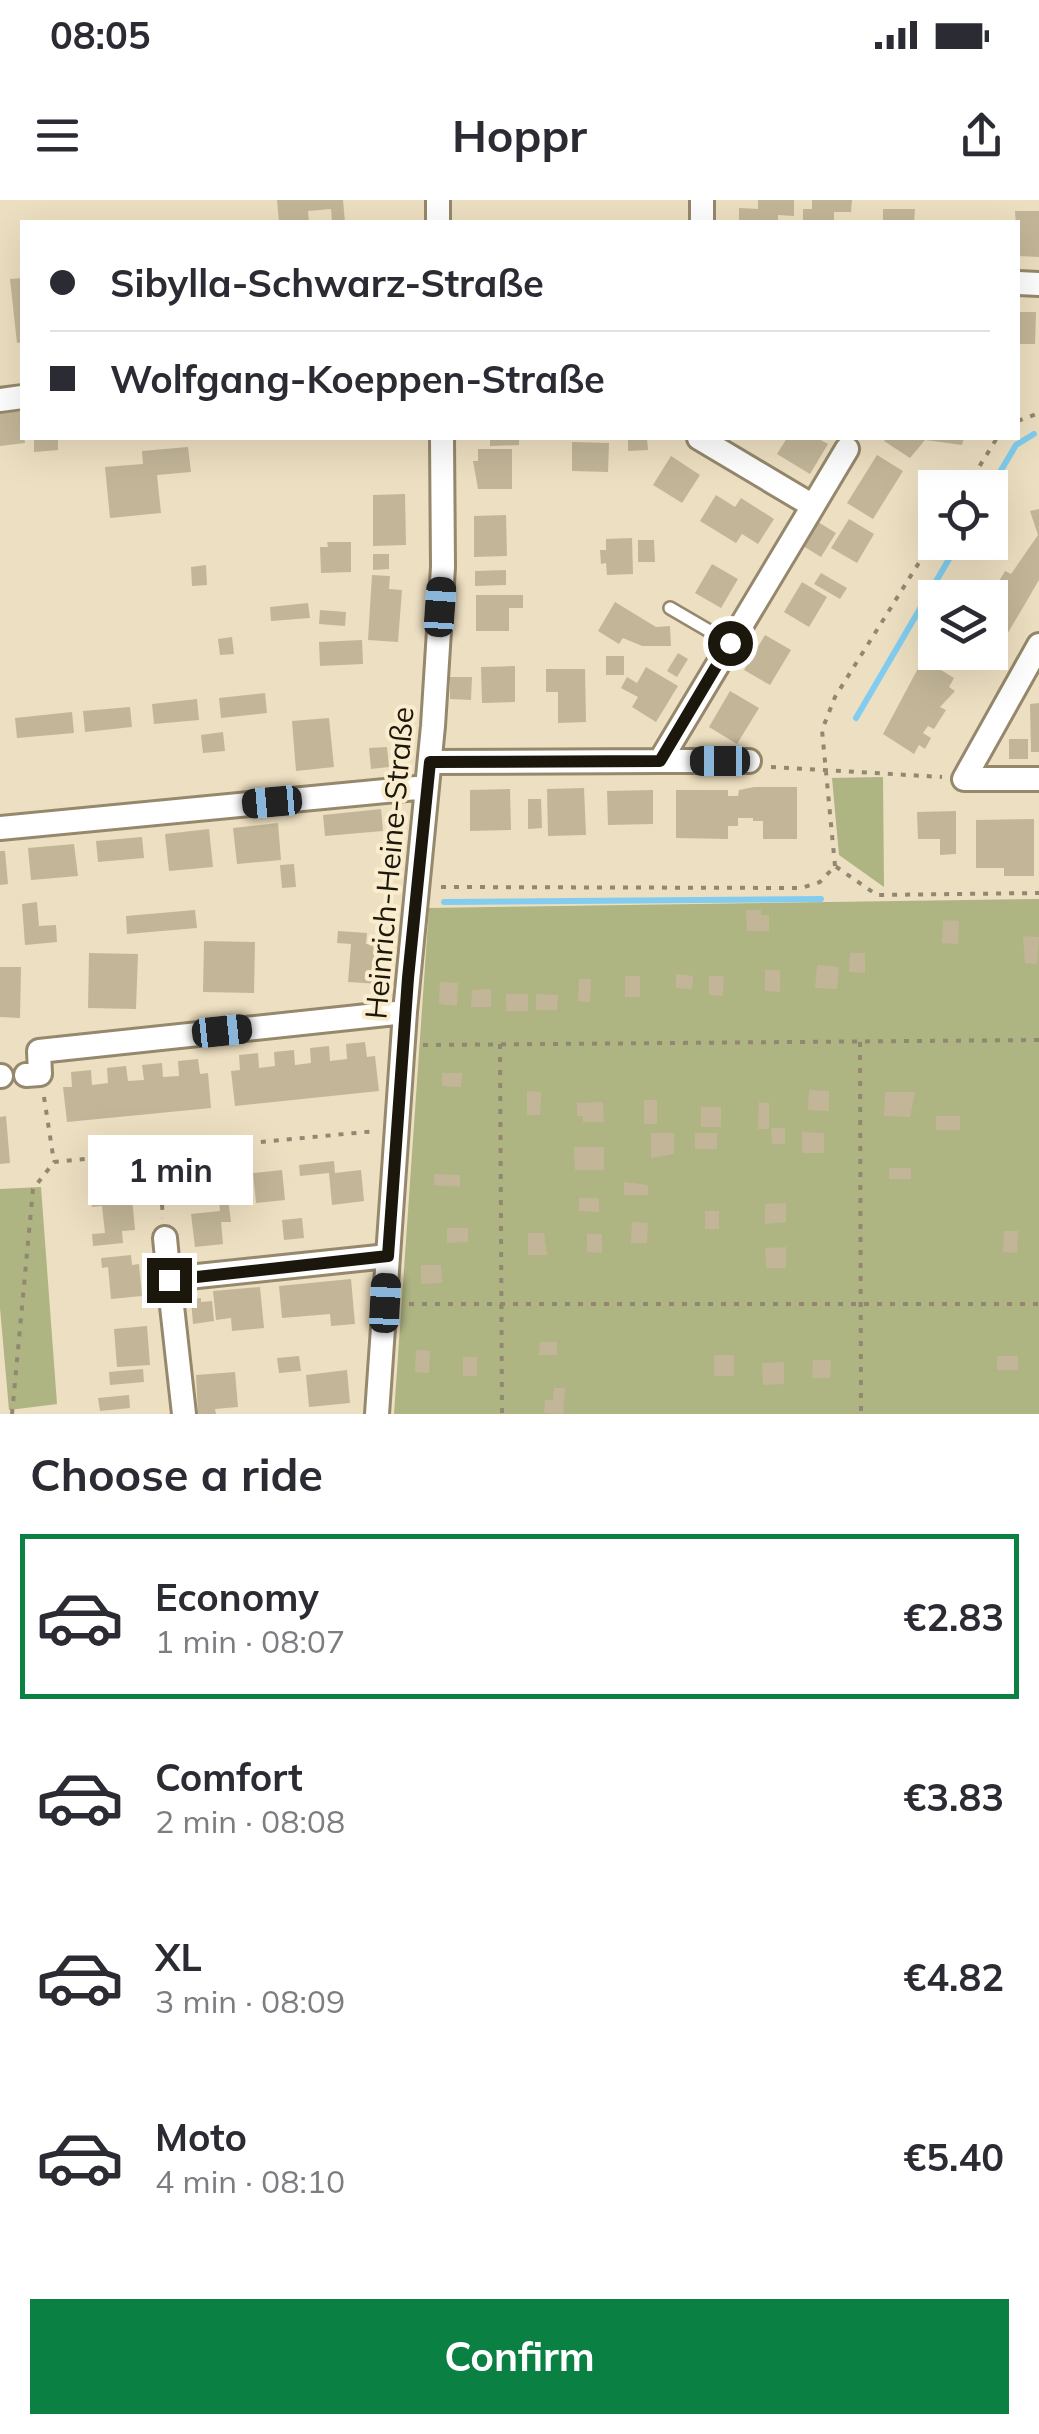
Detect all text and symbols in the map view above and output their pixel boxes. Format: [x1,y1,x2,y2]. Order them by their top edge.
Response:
text: 08:05 [50,11,151,59]
text: Hoppr [452,107,587,163]
icon: menu [30,108,85,163]
icon: share [954,108,1009,163]
text: Sibylla-Schwarz-Straße [110,259,544,307]
text: Wolfgang-Koeppen-Straße [110,355,605,403]
map controls [918,470,1008,670]
button: locate [918,470,1008,560]
car [423,576,457,638]
button: layers [918,580,1008,670]
route start [708,621,753,666]
street label: Heinrich-Heine-Straße [356,705,422,1021]
car [690,746,750,776]
car [241,784,303,820]
car [191,1013,253,1049]
callout: 1 min [86,1135,252,1205]
text: 1 min [128,1150,213,1190]
route end [147,1258,192,1303]
car [368,1272,402,1334]
text: Choose a ride [30,1446,323,1502]
icon: car [35,1572,125,1662]
text: Economy [155,1573,319,1621]
text: €2.83 [903,1593,1004,1641]
text: 1 min · 08:07 [155,1621,345,1661]
icon: car [35,1752,125,1842]
text: Comfort [155,1753,303,1801]
text: €3.83 [903,1773,1004,1821]
text: 2 min · 08:08 [155,1801,345,1841]
icon: car [35,1932,125,2022]
text: XL [155,1933,202,1981]
text: €4.82 [903,1953,1004,2001]
text: 3 min · 08:09 [155,1981,345,2021]
icon: car [35,2112,125,2202]
text: Moto [155,2113,247,2161]
text: €5.40 [903,2133,1004,2181]
text: 4 min · 08:10 [155,2161,345,2201]
button: Confirm [30,2299,1009,2414]

